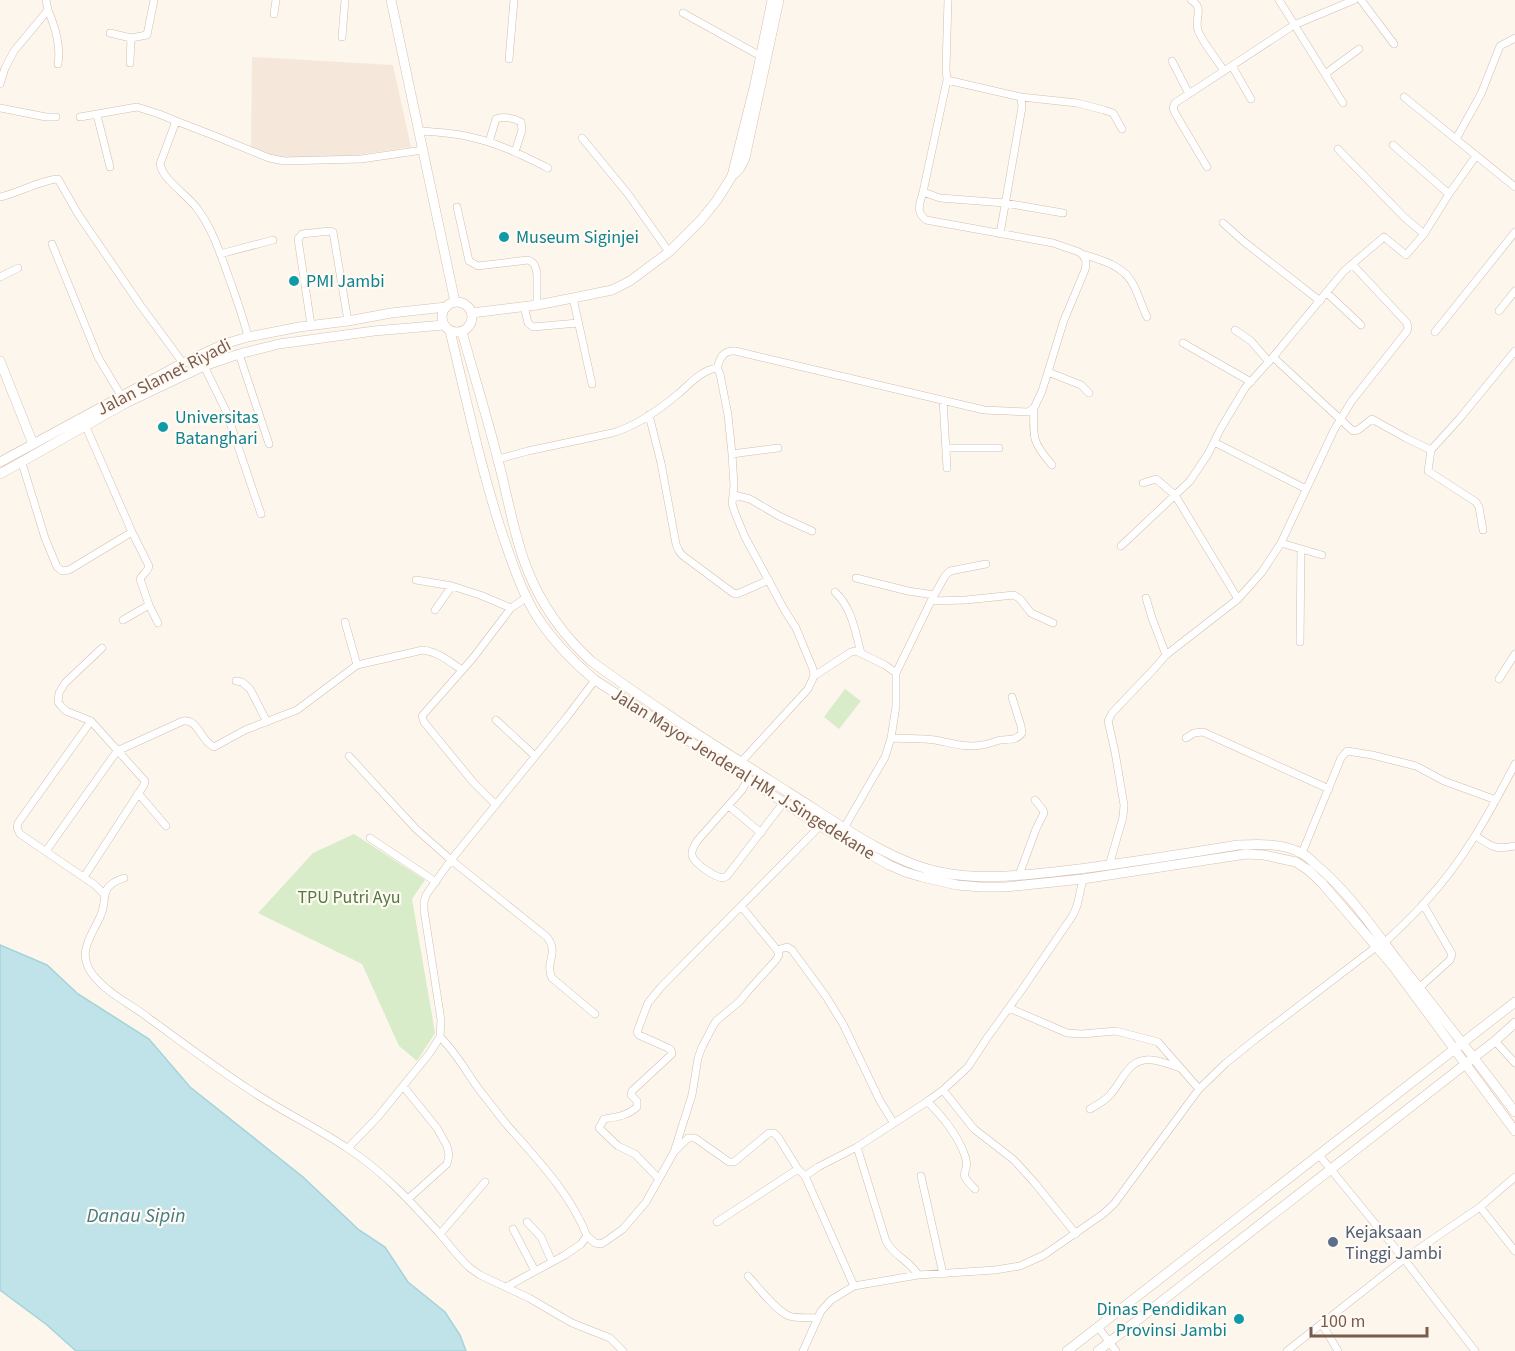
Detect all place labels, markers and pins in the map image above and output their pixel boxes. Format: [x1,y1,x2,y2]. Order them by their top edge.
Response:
place label: Museum Siginjei [516,225,639,250]
marker: Museum Siginjei [497,230,511,244]
place label: PMI Jambi [306,269,385,294]
marker: PMI Jambi [287,274,301,288]
place label: Universitas Batanghari [175,405,259,451]
marker: Universitas Batanghari [156,420,170,434]
place label: Kejaksaan Tinggi Jambi [1345,1220,1442,1266]
marker: Kejaksaan Tinggi Jambi [1326,1235,1340,1249]
place label: Dinas Pendidikan Provinsi Jambi [1096,1297,1227,1343]
marker: Dinas Pendidikan Provinsi Jambi [1232,1312,1246,1326]

